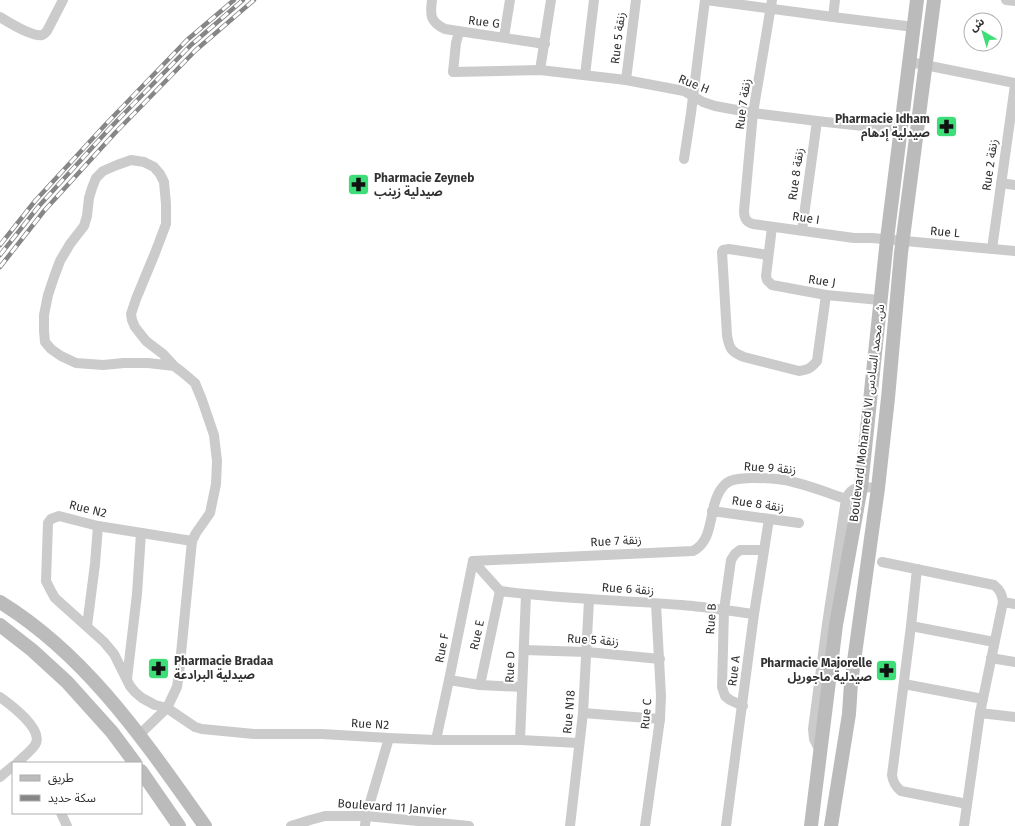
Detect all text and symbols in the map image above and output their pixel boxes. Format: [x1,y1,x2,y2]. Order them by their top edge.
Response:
street label: Rue 5 زنقة [608,11,628,65]
north arrow [963,12,1003,52]
street label: Rue G [467,13,501,31]
text: ش [967,15,987,34]
street label: Rue H [676,71,712,97]
street label: Rue 7 زنقة [732,78,754,130]
place label: Pharmacie Idham صيدلية إدهام [835,112,930,142]
pharmacy icon: Pharmacie Idham صيدلية إدهام [933,113,959,139]
street label: Rue 2 زنقة [979,138,1001,192]
street label: Rue 8 زنقة [785,147,807,201]
place label: Pharmacie Zeyneb صيدلية زينب [374,171,474,199]
pharmacy icon: Pharmacie Zeyneb صيدلية زينب [346,172,372,198]
street label: Rue I [791,209,821,227]
street label: Rue L [929,224,961,240]
street label: Rue J [807,272,837,290]
street label: Boulevard Mohamed VI ش. محمد السادس [847,303,887,523]
street label: Rue 9 زنقة [743,459,797,477]
street label: Rue 8 زنقة [731,493,785,515]
street label: Rue N2 [68,498,108,520]
street label: Rue 7 زنقة [590,533,642,549]
street label: Rue 6 زنقة [601,580,655,598]
street label: Rue B [703,603,719,635]
street label: Rue E [467,619,487,651]
street label: Rue 5 زنقة [566,631,620,649]
street label: Rue F [432,632,452,664]
street label: Rue D [502,651,518,683]
place label: Pharmacie Bradaa صيدلية البرادعة [174,654,274,682]
pharmacy icon: Pharmacie Bradaa صيدلية البرادعة [145,655,171,681]
street label: Rue A [725,655,743,687]
place label: Pharmacie Majorelle صيدلية ماجوريل [760,656,872,684]
pharmacy icon: Pharmacie Majorelle صيدلية ماجوريل [874,657,900,683]
street label: Rue N18 [560,689,578,735]
street label: Rue C [638,698,654,730]
street label: Rue N2 [351,716,389,732]
legend [12,762,142,814]
text: طريق [48,771,74,786]
text: سكة حديد [48,791,96,805]
street label: Boulevard 11 Janvier [337,796,447,818]

